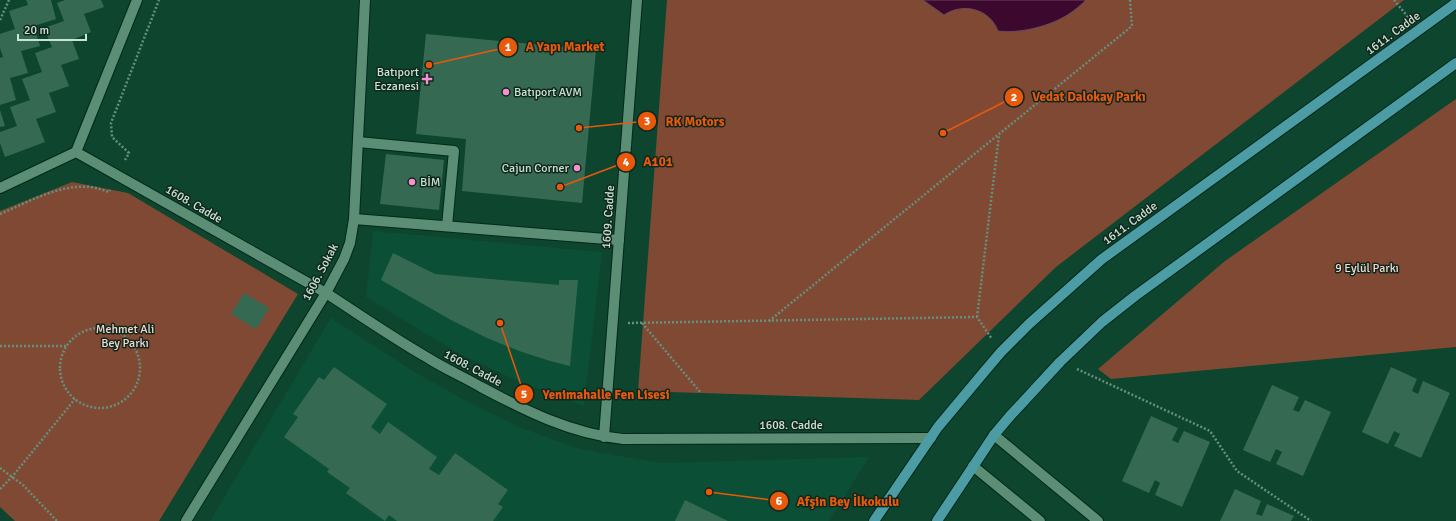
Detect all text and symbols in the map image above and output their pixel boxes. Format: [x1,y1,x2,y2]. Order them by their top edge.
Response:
street label: 1611. Cadde [1363,9,1423,58]
scale bar [18,16,86,42]
text: 20 m [24,23,49,38]
callout: A Yapı Market [498,34,612,59]
text: A Yapı Market [526,39,604,55]
text: 1 [505,40,512,55]
place label: Batıport Eczanesi [374,65,419,94]
marker: Batıport Eczanesi [422,74,432,84]
callout: Vedat Dalokay Parkı [1004,84,1153,109]
place label: Batıport AVM [514,85,582,100]
marker: Batıport AVM [501,87,511,97]
text: Vedat Dalokay Parkı [1032,89,1146,105]
text: 2 [1011,90,1017,105]
callout: RK Motors [637,109,732,134]
text: 3 [644,114,650,129]
text: RK Motors [665,114,725,130]
callout: A101 [616,149,681,174]
text: A101 [643,154,673,170]
text: 4 [623,155,630,170]
place label: Cajun Corner [502,161,570,176]
marker: Cajun Corner [572,163,582,173]
place label: BİM [420,175,440,190]
marker: BİM [407,177,417,187]
street label: 1608. Cadde [162,182,225,227]
street label: 1609. Cadde [599,185,618,249]
street label: 1611. Cadde [1100,199,1160,248]
street label: 1606. Sokak [299,241,342,303]
park label: 9 Eylül Parkı [1335,261,1399,276]
park label: Mehmet Ali Bey Parkı [96,322,154,351]
street label: 1608. Cadde [441,347,504,390]
callout: Yenimahalle Fen Lisesi [514,382,677,407]
text: 5 [521,387,527,402]
text: Yenimahalle Fen Lisesi [541,387,670,403]
street label: 1608. Cadde [759,418,823,433]
callout: Afşin Bey İlkokulu [769,489,908,514]
text: Afşin Bey İlkokulu [797,493,899,510]
text: 6 [776,494,783,509]

